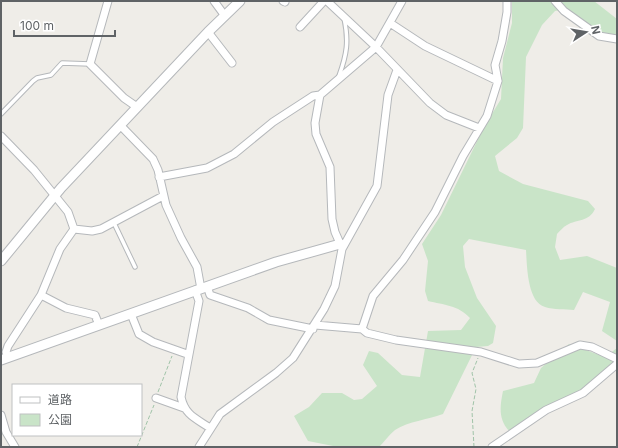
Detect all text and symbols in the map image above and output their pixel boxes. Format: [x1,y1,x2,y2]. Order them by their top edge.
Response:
scale bar [14,12,115,38]
north arrow [566,12,606,52]
text: 100 m [20,18,54,33]
text: N [588,24,604,35]
legend [12,384,142,436]
text: 道路 [48,392,72,407]
text: 公園 [48,412,72,427]

